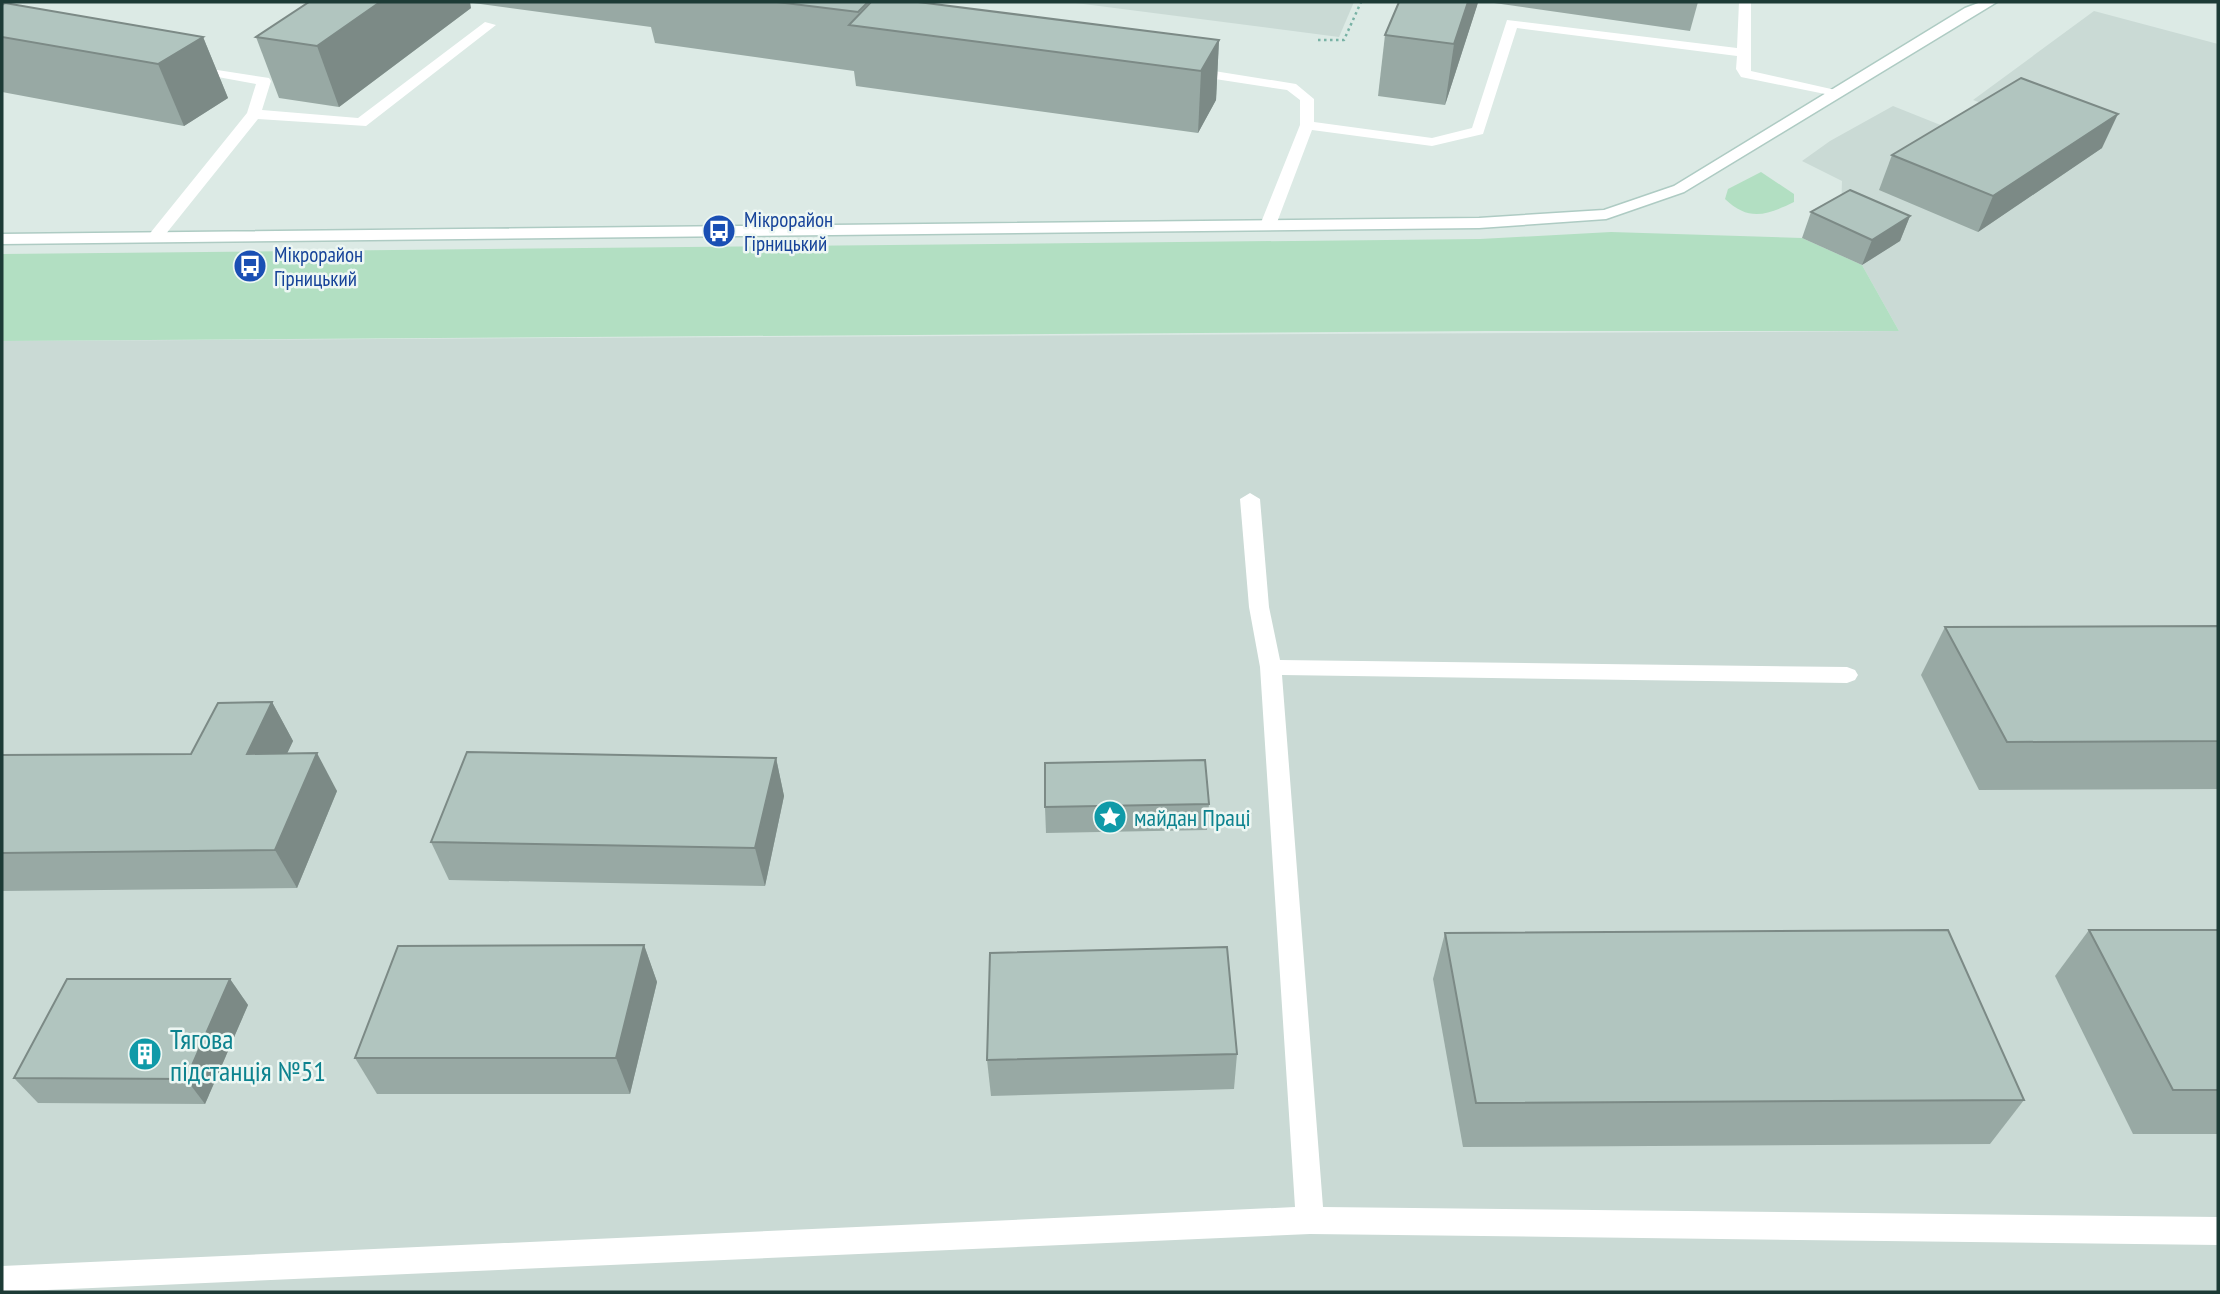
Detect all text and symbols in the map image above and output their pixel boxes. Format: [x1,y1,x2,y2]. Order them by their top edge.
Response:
place label: Мiкрорайон Гiрницький [744,206,833,257]
bus stop icon: Мiкрорайон Гiрницький [700,212,738,250]
place label: Мікрорайон Гірницький [274,241,363,292]
bus stop icon: Мікрорайон Гірницький [231,247,269,285]
place icon: майдан Праці [1091,798,1129,836]
place label: майдан Праці [1134,802,1251,833]
place label: Тягова підстанція №51 [170,1020,326,1089]
building icon: Тягова підстанція №51 [126,1035,164,1073]

